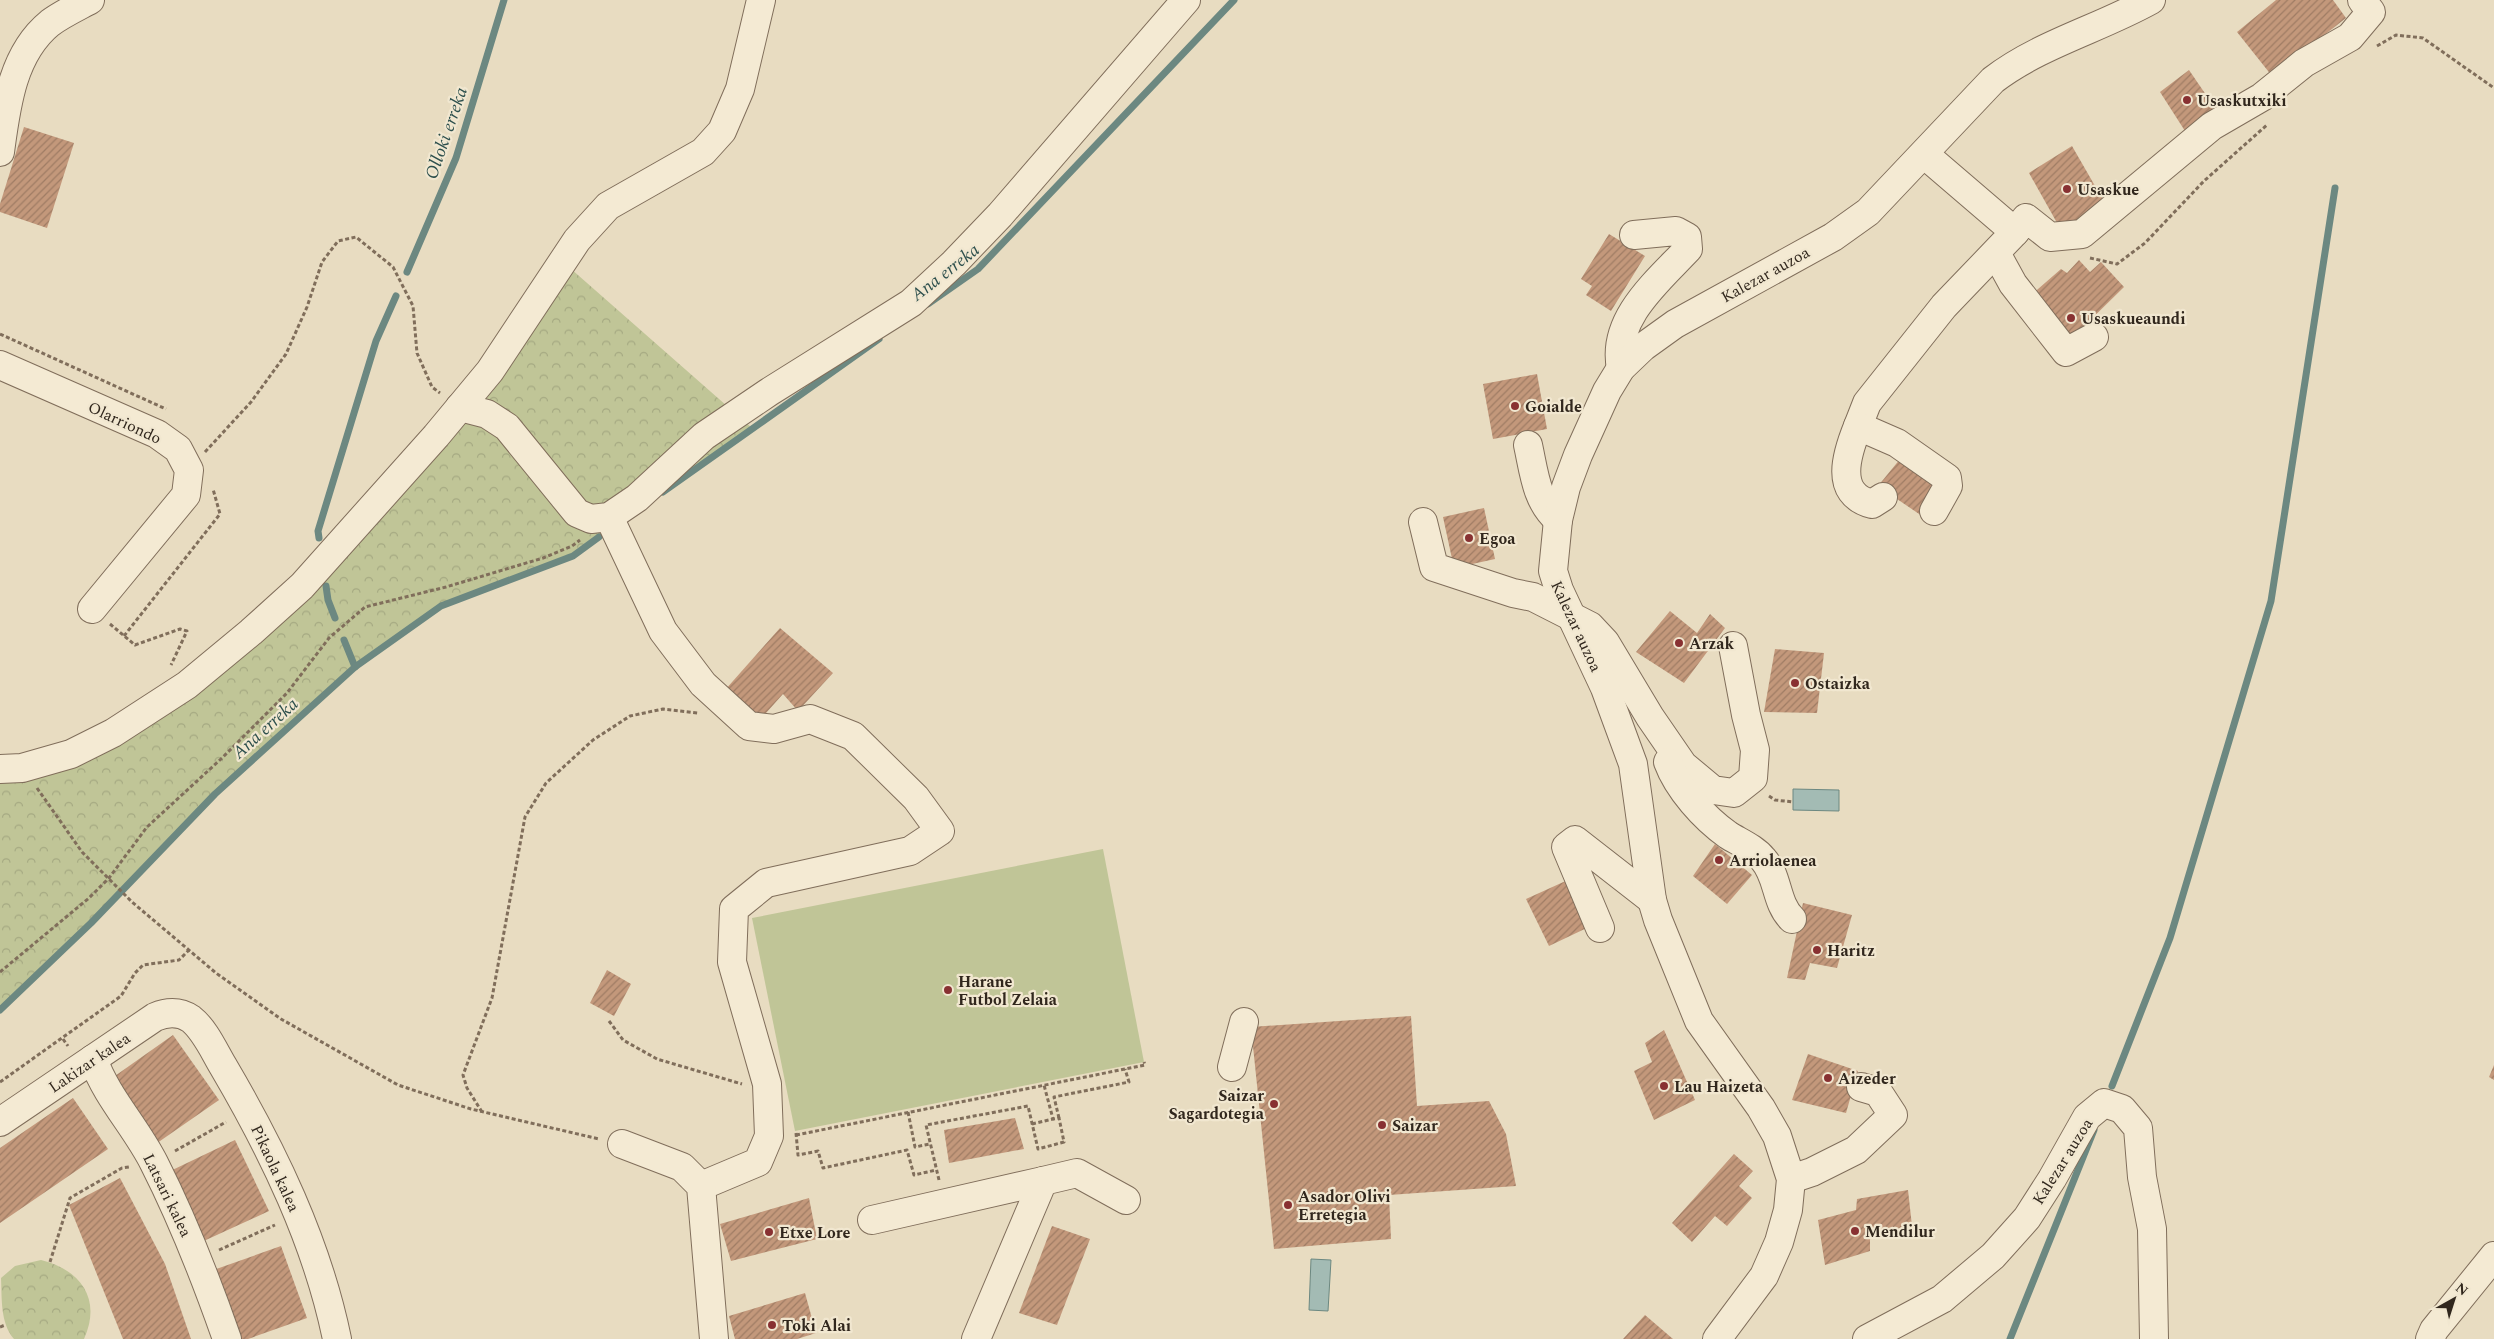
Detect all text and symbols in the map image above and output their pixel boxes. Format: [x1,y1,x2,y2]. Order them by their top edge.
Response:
water label: Olloki erreka [418,84,475,183]
place label: Usaskutxiki [2197,89,2286,113]
marker: Usaskutxiki [2181,94,2193,106]
place label: Usaskue [2077,178,2139,202]
marker: Usaskue [2061,183,2073,195]
water label: Ana erreka [904,237,985,309]
street label: Kalezar auzoa [1717,241,1814,309]
place label: Usaskueaundi [2081,307,2186,331]
marker: Usaskueaundi [2065,312,2077,324]
street label: Olarriondo [84,395,165,450]
place label: Goialde [1525,395,1582,419]
marker: Goialde [1509,400,1521,412]
place label: Egoa [1479,527,1516,551]
marker: Egoa [1463,532,1475,544]
street label: Kalezar auzoa [1544,577,1608,676]
place label: Arzak [1689,632,1734,656]
marker: Arzak [1673,637,1685,649]
place label: Ostaizka [1805,672,1871,696]
marker: Ostaizka [1789,677,1801,689]
water label: Ana erreka [226,691,304,766]
place label: Arriolaenea [1729,849,1817,873]
marker: Arriolaenea [1713,854,1725,866]
place label: Haritz [1827,939,1875,963]
marker: Haritz [1811,944,1823,956]
place label: Harane Futbol Zelaia [958,970,1058,1012]
marker: Harane Futbol Zelaia [942,984,954,996]
street label: Lakizar kalea [44,1026,135,1099]
place label: Aizeder [1838,1067,1896,1091]
marker: Aizeder [1822,1072,1834,1084]
place label: Lau Haizeta [1674,1075,1764,1099]
marker: Lau Haizeta [1658,1080,1670,1092]
place label: Saizar Sagardotegia [1169,1084,1265,1126]
marker: Saizar Sagardotegia [1268,1098,1280,1110]
street label: Kalezar auzoa [2027,1113,2099,1210]
place label: Saizar [1392,1114,1438,1138]
marker: Saizar [1376,1119,1388,1131]
street label: Pikaola kalea [244,1121,306,1216]
street label: Latsari kalea [136,1150,198,1242]
place label: Asador Olivi Erretegia [1298,1185,1391,1227]
marker: Asador Olivi Erretegia [1282,1199,1294,1211]
place label: Mendilur [1865,1220,1935,1244]
place label: Etxe Lore [779,1221,851,1245]
marker: Mendilur [1849,1225,1861,1237]
marker: Etxe Lore [763,1226,775,1238]
north arrow [2429,1274,2479,1324]
text: N [2451,1278,2473,1301]
place label: Toki Alai [782,1314,851,1338]
marker: Toki Alai [766,1319,778,1331]

